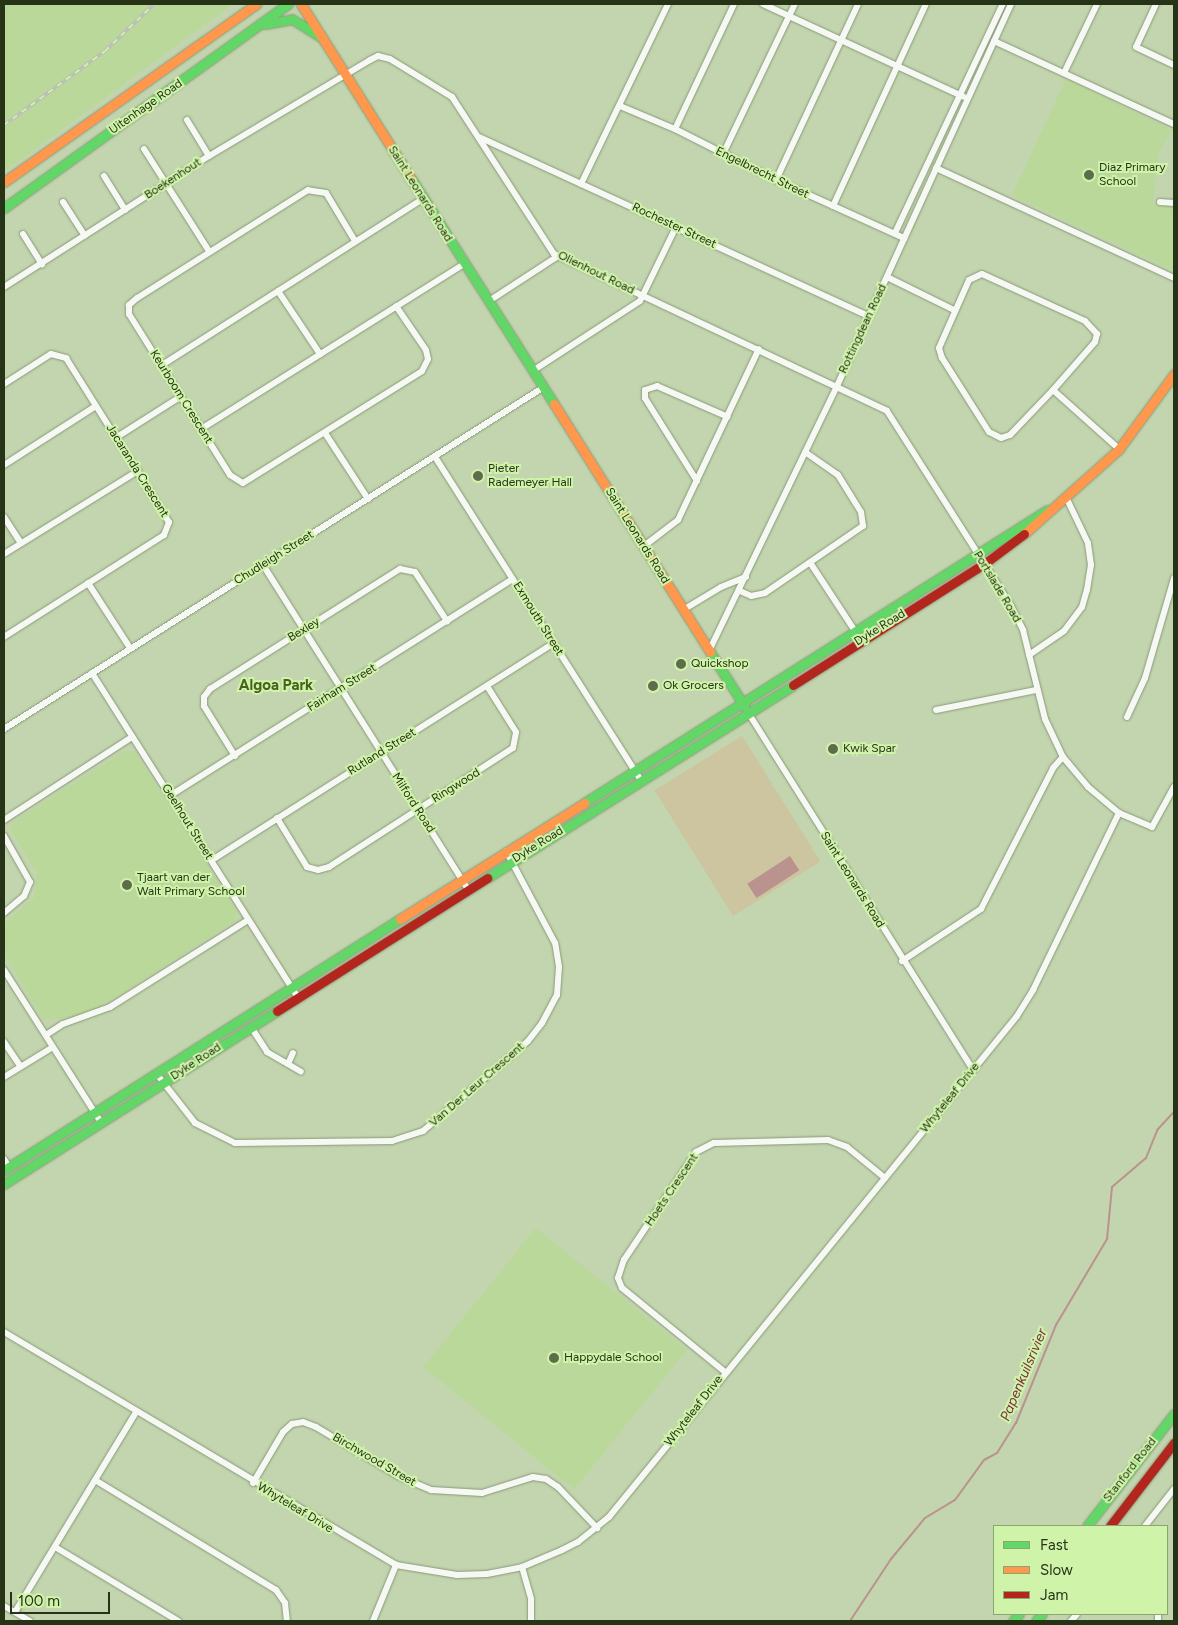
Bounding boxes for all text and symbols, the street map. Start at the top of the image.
street label: Uitenhage Road [107,76,185,138]
street label: Saint Leonards Road [385,143,455,245]
street label: Engelbrecht Street [713,144,811,202]
street label: Boekenhout [142,155,204,203]
place label: Diaz Primary School [1099,161,1165,189]
marker: Diaz Primary School [1083,169,1095,181]
street label: Rochester Street [630,200,718,252]
street label: Olienhout Road [555,248,637,298]
street label: Rottingdean Road [836,282,890,376]
street label: Keurboom Crescent [146,347,216,447]
street label: Jacaranda Crescent [103,422,171,520]
place label: Pieter Rademeyer Hall [488,462,572,490]
marker: Pieter Rademeyer Hall [472,470,484,482]
street label: Saint Leonards Road [602,485,672,587]
street label: Chudleigh Street [231,528,317,588]
street label: Portslade Road [970,549,1024,625]
street label: Exmouth Street [510,579,566,659]
street label: Dyke Road [852,607,908,649]
street label: Bexley [285,615,323,645]
place label: Quickshop [691,657,748,671]
marker: Quickshop [675,658,687,670]
street label: Fairham Street [305,661,379,715]
district label: Algoa Park [239,677,313,695]
place label: Ok Grocers [663,679,724,693]
marker: Ok Grocers [647,680,659,692]
street label: Rutland Street [345,725,419,779]
place label: Kwik Spar [843,742,896,756]
marker: Kwik Spar [827,743,839,755]
street label: Ringwood [429,766,483,806]
street label: Milford Road [388,770,438,836]
street label: Geelhout Street [158,782,216,862]
street label: Dyke Road [510,824,566,866]
street label: Saint Leonards Road [817,829,887,931]
place label: Tjaart van der Walt Primary School [137,871,245,899]
marker: Tjaart van der Walt Primary School [121,879,133,891]
street label: Dyke Road [168,1040,224,1084]
street label: Van Der Leur Crescent [427,1040,527,1130]
street label: Whyteleaf Drive [917,1060,983,1136]
street label: Hoets Crescent [642,1151,702,1229]
water label: Papenkuilsrivier [997,1326,1051,1424]
place label: Happydale School [564,1351,662,1365]
marker: Happydale School [548,1352,560,1364]
street label: Whyteleaf Drive [662,1373,726,1449]
street label: Birchwood Street [330,1430,418,1490]
street label: Stanford Road [1100,1435,1160,1505]
street label: Whyteleaf Drive [254,1480,336,1536]
legend [993,1525,1168,1615]
text: Fast [1040,1536,1068,1554]
text: Slow [1040,1561,1073,1579]
scale bar [12,1582,112,1614]
text: Jam [1040,1586,1068,1604]
text: 100 m [18,1592,60,1610]

